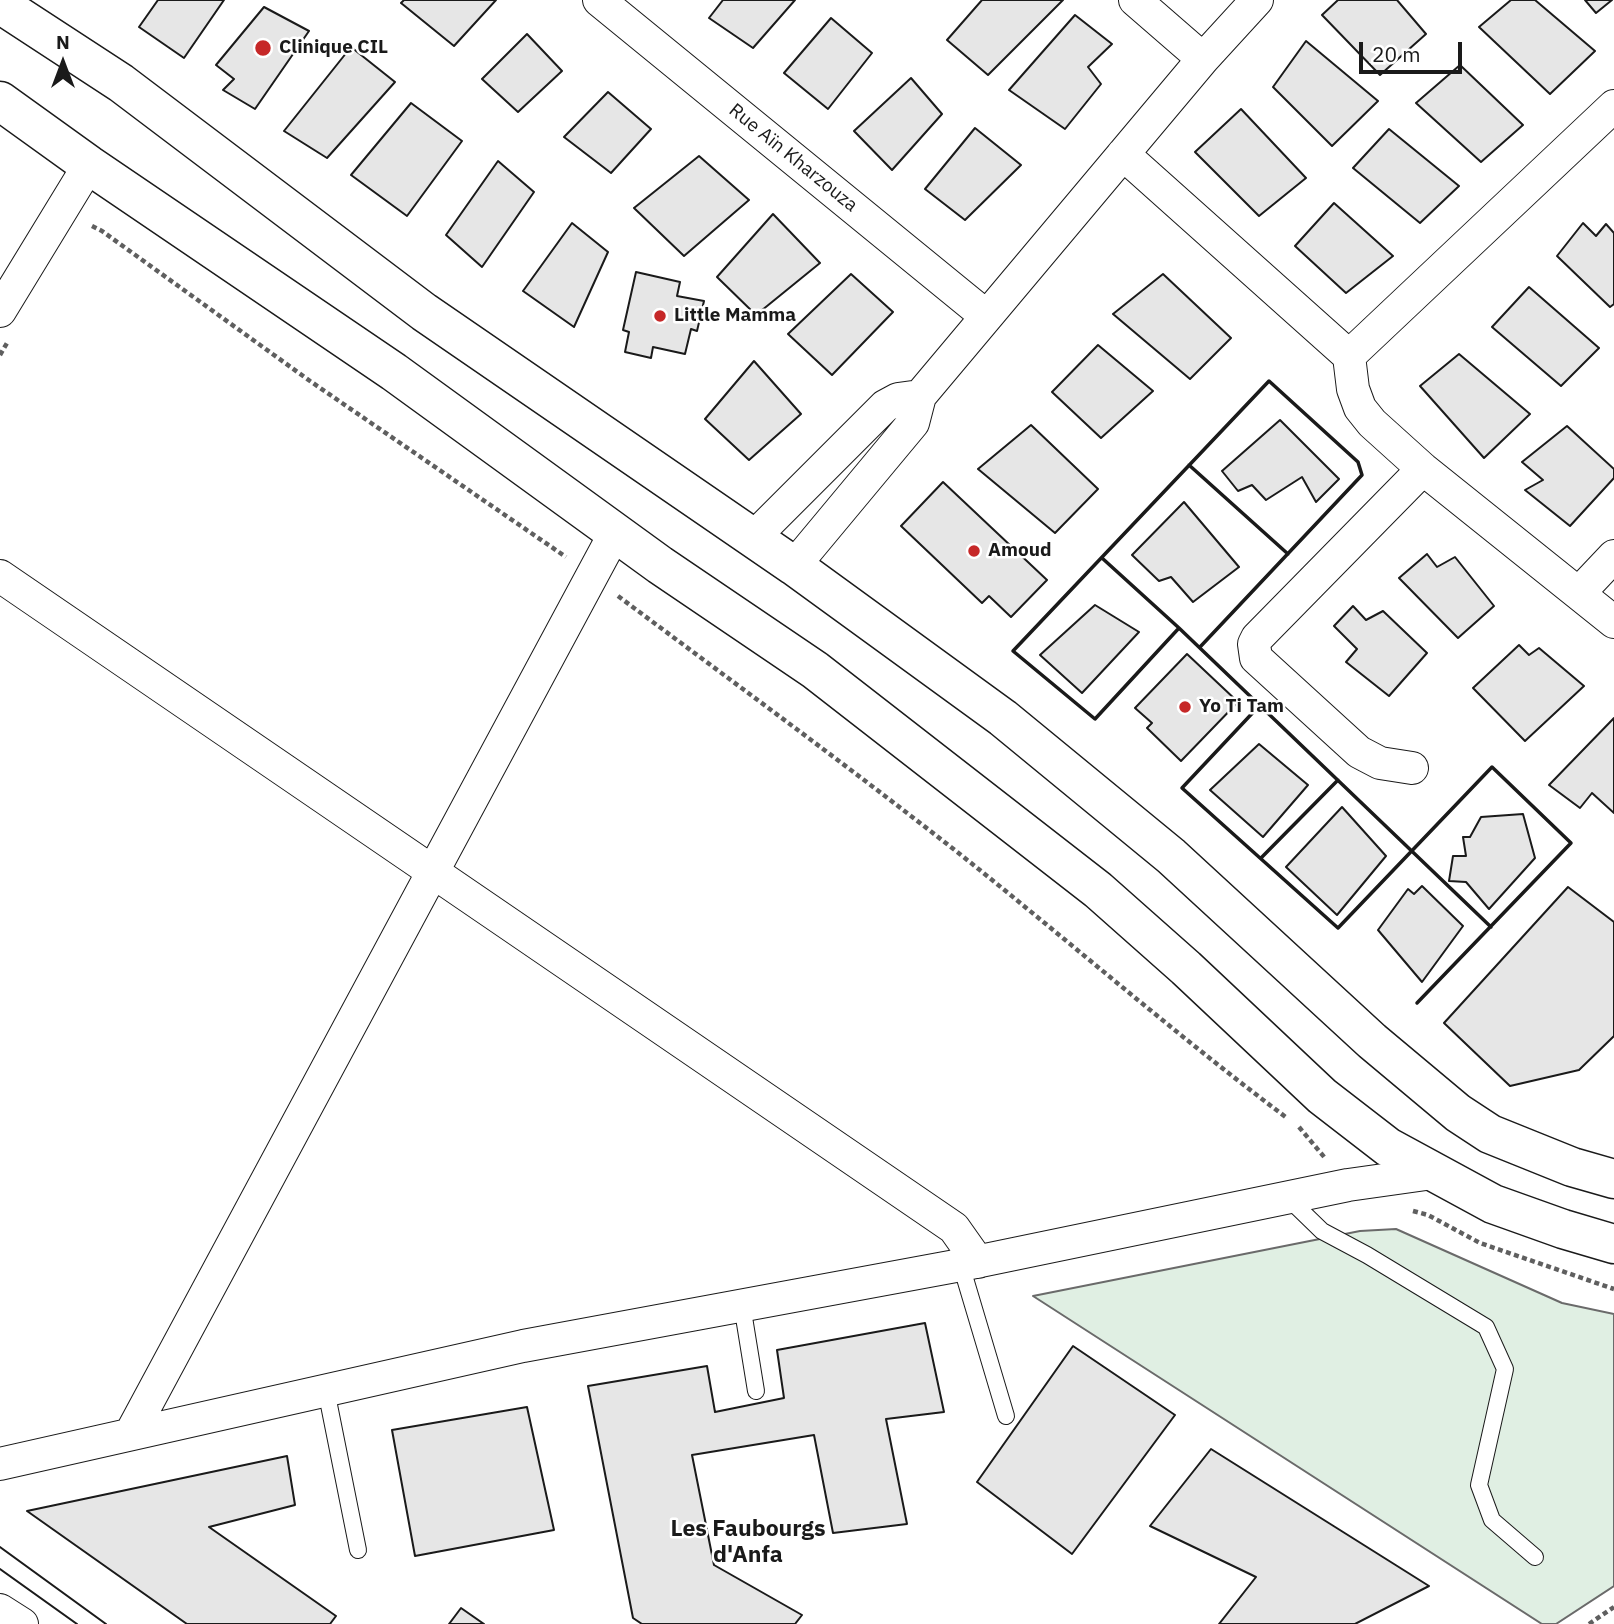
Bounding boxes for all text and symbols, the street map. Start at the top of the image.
north arrow [28,28,98,98]
scale bar [1362,28,1465,72]
text: N [56,30,70,54]
place label: Clinique CIL [279,37,388,59]
marker: Clinique CIL [253,38,273,58]
text: 20 m [1372,40,1421,68]
street label: Rue Aïn Kharzouza [724,99,862,217]
place label: Little Mamma [674,305,796,327]
marker: Little Mamma [652,308,668,324]
place label: Amoud [988,540,1052,562]
marker: Amoud [966,543,982,559]
place label: Yo Ti Tam [1199,696,1284,718]
marker: Yo Ti Tam [1177,699,1193,715]
district label: Les Faubourgs d'Anfa [670,1515,826,1569]

